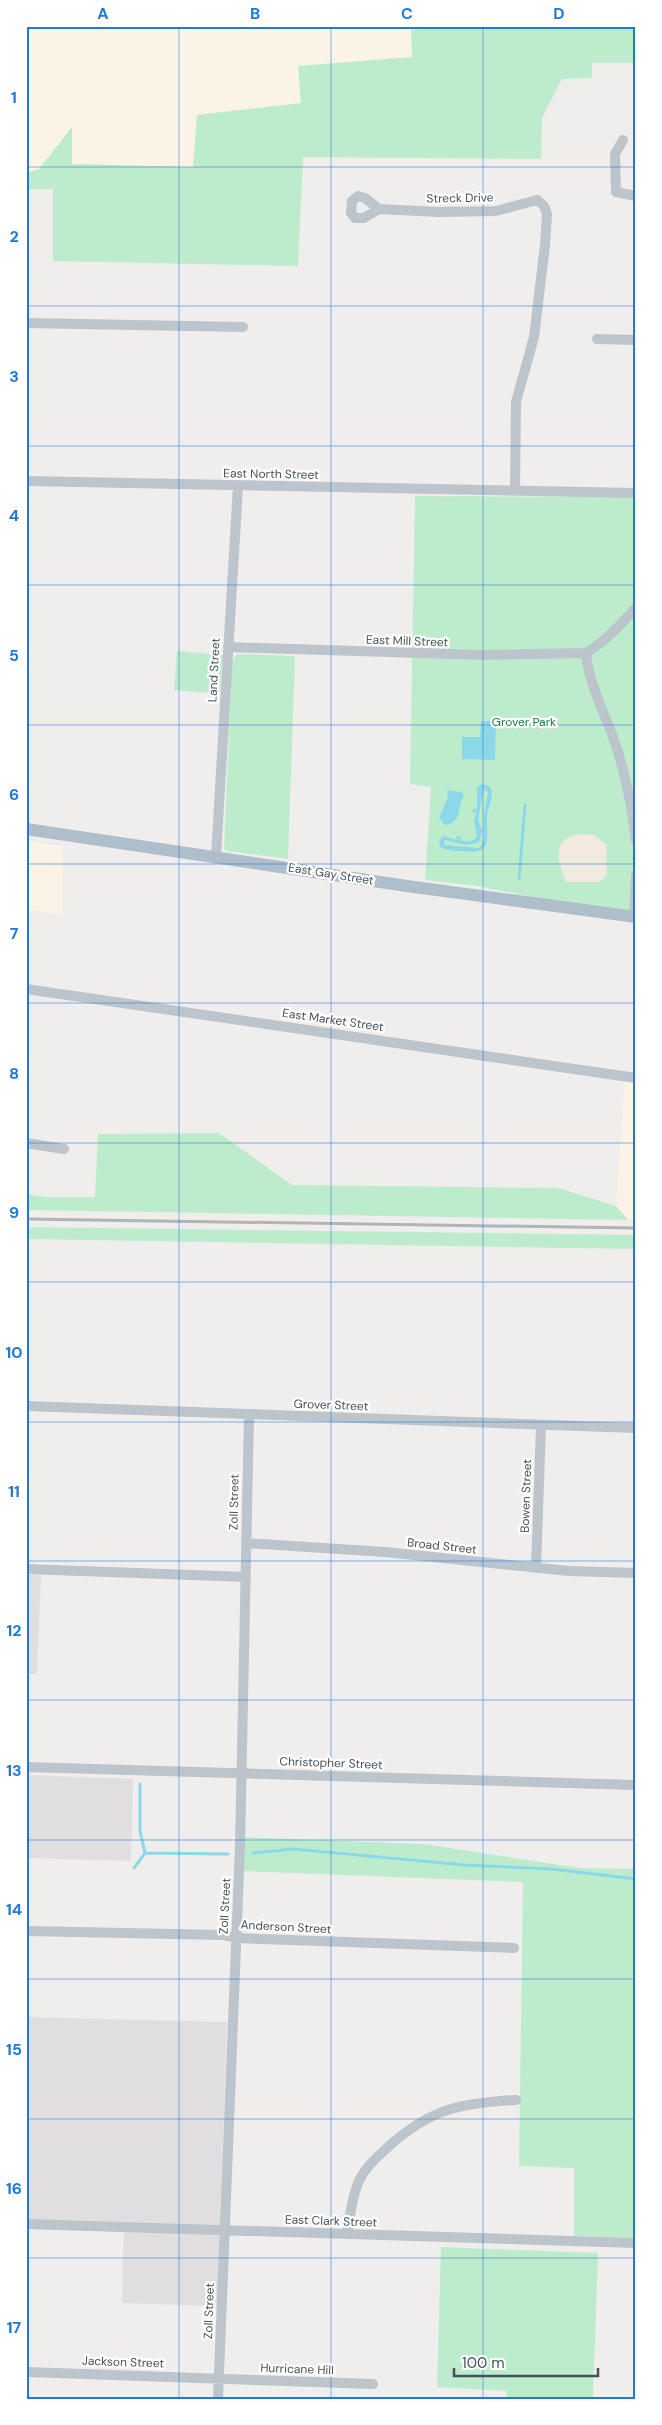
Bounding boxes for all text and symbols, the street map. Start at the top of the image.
text: A [97,3,109,24]
text: B [250,3,260,24]
text: C [401,3,413,24]
text: D [553,3,565,24]
text: 1 [11,87,17,108]
street label: Streck Drive [426,189,494,207]
text: 2 [9,226,19,247]
text: 3 [9,366,19,387]
street label: East North Street [223,465,319,483]
text: 4 [9,505,19,526]
street label: East Mill Street [365,632,449,650]
street label: Land Street [204,637,224,703]
text: 5 [9,645,19,666]
park label: Grover Park [492,714,556,730]
text: 6 [9,784,19,805]
street label: East Gay Street [287,859,375,889]
text: 7 [10,923,19,944]
street label: East Market Street [281,1005,385,1035]
text: 8 [9,1063,19,1084]
text: 9 [9,1202,19,1223]
text: 10 [5,1342,23,1363]
street label: Grover Street [293,1396,369,1414]
street label: Bowen Street [517,1458,535,1533]
street label: Zoll Street [226,1473,242,1530]
text: 11 [8,1481,20,1502]
street label: Broad Street [406,1534,478,1558]
text: 12 [6,1620,22,1641]
street label: Christopher Street [279,1753,383,1773]
text: 13 [6,1760,22,1781]
street label: Zoll Street [216,1877,234,1934]
text: 14 [6,1899,22,1920]
street label: Anderson Street [240,1917,332,1937]
text: 15 [6,2039,22,2060]
text: 16 [6,2178,22,2199]
street label: East Clark Street [285,2211,378,2231]
street label: Zoll Street [200,2282,218,2339]
text: 17 [7,2317,22,2338]
scale bar [454,2345,598,2377]
street label: Jackson Street [82,2353,165,2371]
text: 100 m [462,2353,505,2373]
street label: Hurricane Hill [260,2360,334,2378]

